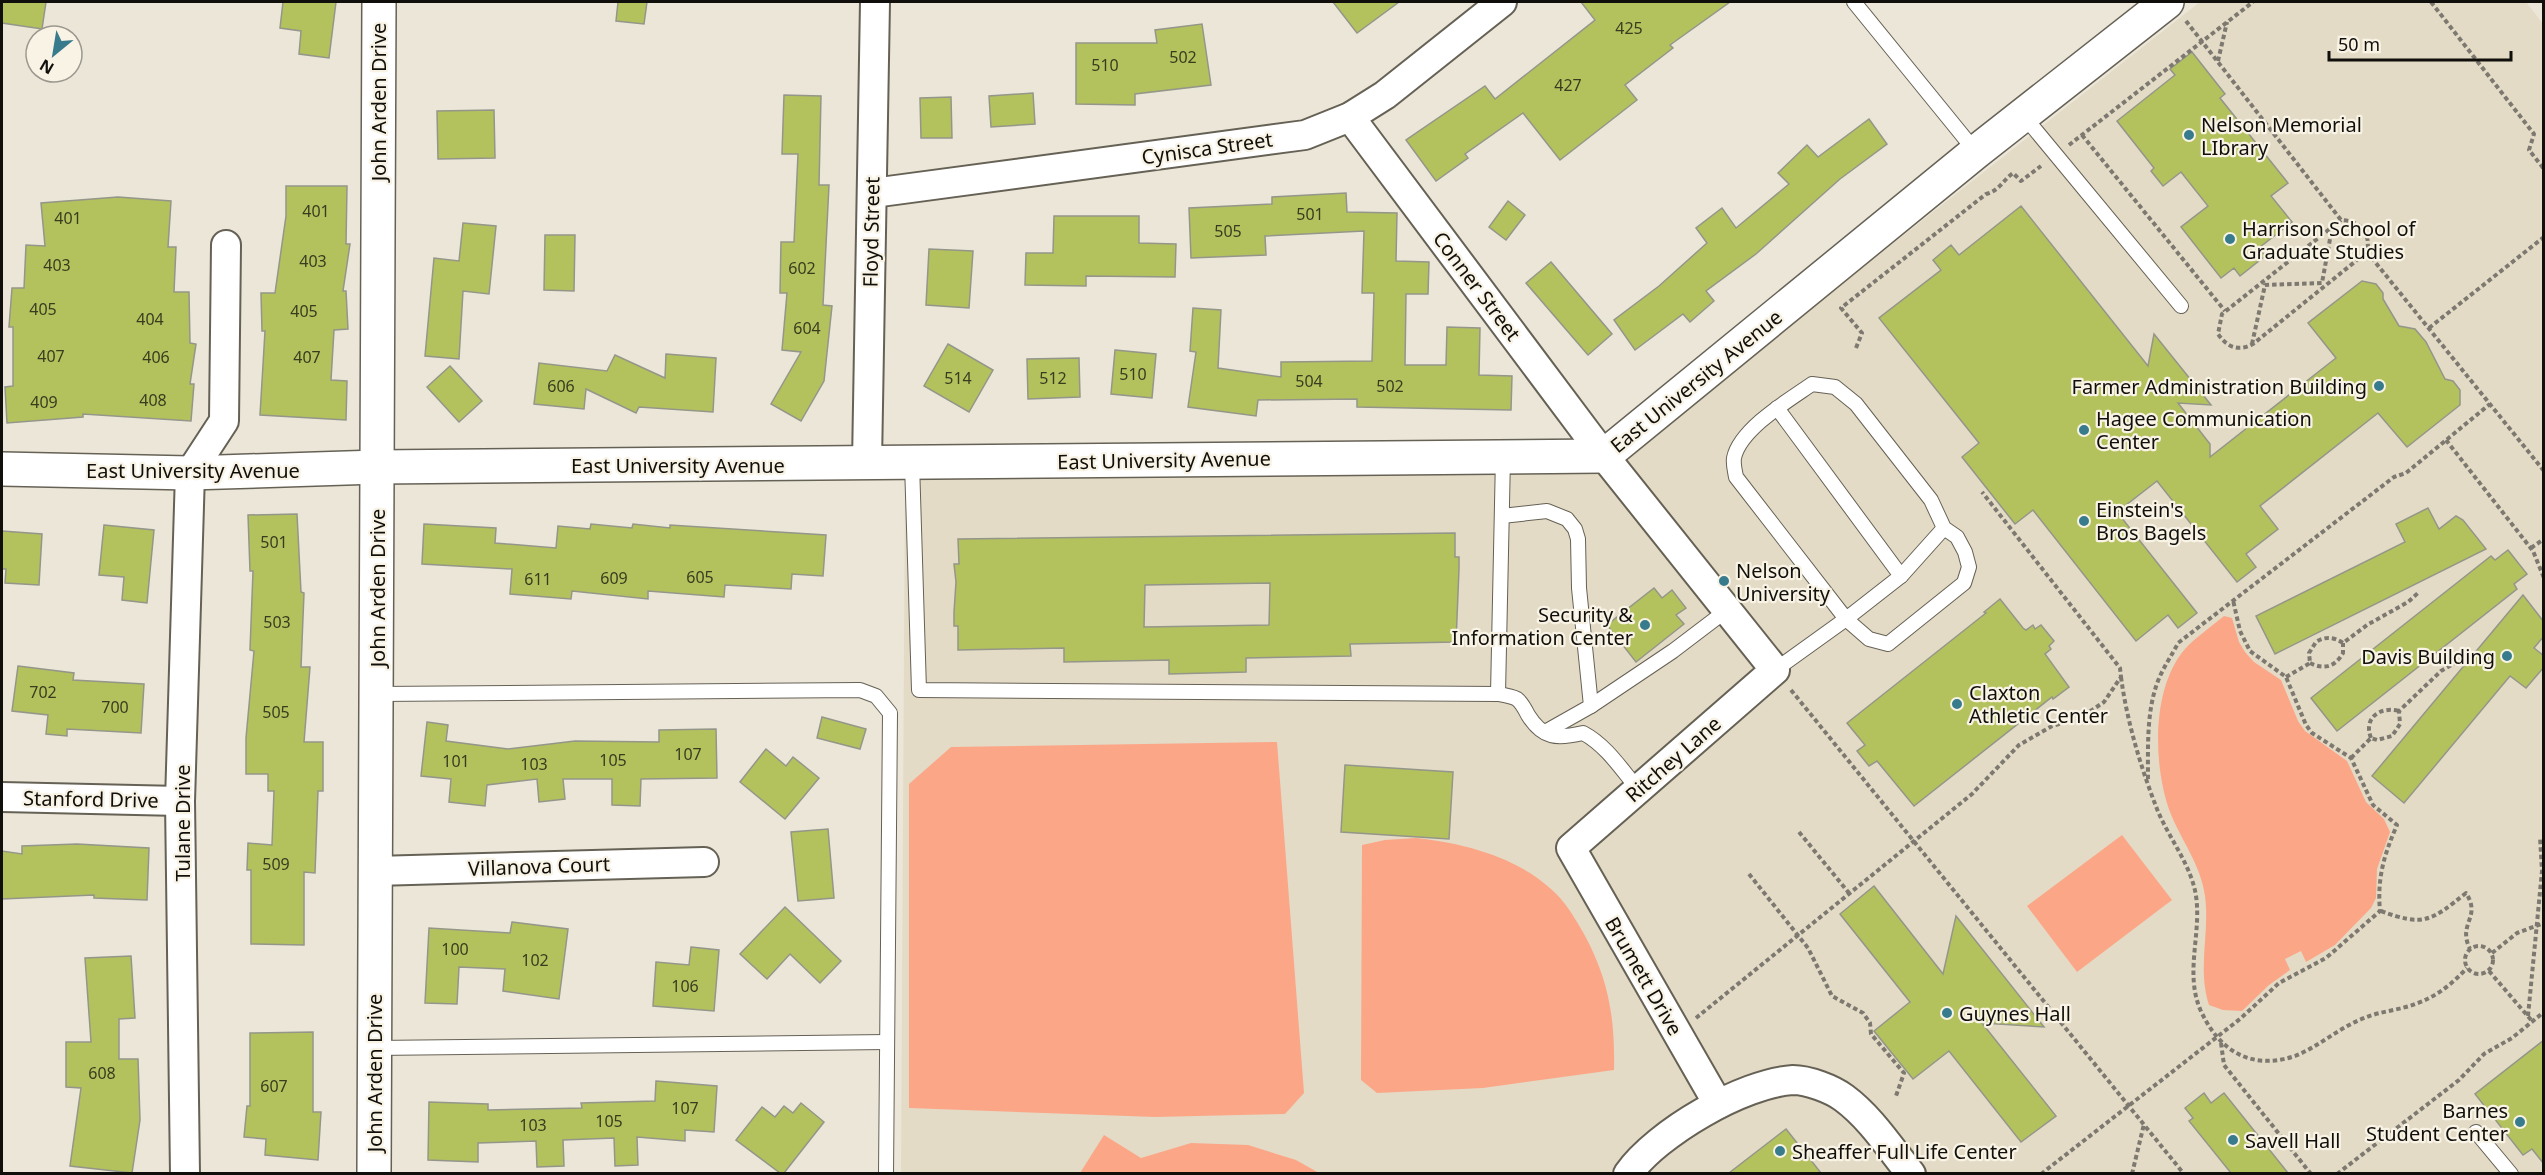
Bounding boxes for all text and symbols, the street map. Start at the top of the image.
house number: 425 [1615,17,1643,39]
street label: John Arden Drive [365,23,392,183]
north arrow [24,24,84,84]
scale bar [2329,24,2510,62]
text: 50 m [2338,32,2380,56]
house number: 502 [1169,46,1197,68]
text: N [35,54,58,80]
house number: 510 [1091,54,1119,76]
house number: 427 [1554,74,1582,96]
place label: Nelson Memorial LIbrary [2201,111,2362,161]
street label: Cynisca Street [1140,125,1274,171]
marker: Nelson Memorial LIbrary [2182,128,2196,142]
street label: Floyd Street [857,176,885,288]
house number: 401 [302,200,330,222]
house number: 501 [1296,203,1324,225]
house number: 401 [54,207,82,229]
place label: Harrison School of Graduate Studies [2242,215,2417,265]
house number: 505 [1214,220,1242,242]
street label: Conner Street [1427,226,1527,346]
marker: Harrison School of Graduate Studies [2223,232,2237,246]
house number: 403 [299,250,327,272]
house number: 403 [43,254,71,276]
house number: 602 [788,257,816,279]
house number: 405 [29,298,57,320]
house number: 405 [290,300,318,322]
street label: East University Avenue [1604,303,1788,459]
house number: 404 [136,308,164,330]
house number: 604 [793,317,821,339]
house number: 407 [37,345,65,367]
house number: 406 [142,346,170,368]
house number: 407 [293,346,321,368]
house number: 510 [1119,363,1147,385]
house number: 514 [944,367,972,389]
house number: 512 [1039,367,1067,389]
house number: 504 [1295,370,1323,392]
place label: Farmer Administration Building [2072,373,2367,400]
house number: 606 [547,375,575,397]
house number: 502 [1376,375,1404,397]
marker: Farmer Administration Building [2372,379,2386,393]
house number: 408 [139,389,167,411]
house number: 409 [30,391,58,413]
place label: Hagee Communication Center [2096,405,2312,455]
marker: Hagee Communication Center [2077,423,2091,437]
street label: East University Avenue [1057,445,1271,475]
street label: East University Avenue [571,452,785,479]
street label: East University Avenue [86,457,300,484]
place label: Einstein's Bros Bagels [2096,496,2206,546]
street label: John Arden Drive [364,509,391,669]
marker: Einstein's Bros Bagels [2077,514,2091,528]
house number: 501 [260,531,288,553]
place label: Nelson University [1736,557,1831,607]
house number: 605 [686,566,714,588]
house number: 609 [600,567,628,589]
house number: 611 [524,568,552,590]
marker: Nelson University [1717,574,1731,588]
place label: Security & Information Center [1452,601,1633,651]
house number: 503 [263,611,291,633]
marker: Security & Information Center [1638,618,1652,632]
place label: Davis Building [2361,643,2495,670]
marker: Davis Building [2500,649,2514,663]
place label: Claxton Athletic Center [1969,679,2108,729]
house number: 702 [29,681,57,703]
house number: 700 [101,696,129,718]
marker: Claxton Athletic Center [1950,697,1964,711]
house number: 505 [262,701,290,723]
street label: Ritchey Lane [1619,710,1727,808]
house number: 107 [674,743,702,765]
house number: 105 [599,749,627,771]
house number: 101 [442,750,470,772]
house number: 103 [520,753,548,775]
street label: Tulane Drive [169,764,196,882]
street label: Stanford Drive [23,784,159,814]
street label: Villanova Court [468,850,610,882]
house number: 509 [262,853,290,875]
street label: Brumett Drive [1599,912,1689,1040]
house number: 100 [441,938,469,960]
house number: 102 [521,949,549,971]
house number: 106 [671,975,699,997]
street label: John Arden Drive [361,994,388,1154]
place label: Guynes Hall [1959,1000,2071,1027]
marker: Guynes Hall [1940,1006,1954,1020]
house number: 608 [88,1062,116,1084]
house number: 607 [260,1075,288,1097]
house number: 107 [671,1097,699,1119]
place label: Barnes Student Center [2366,1097,2508,1147]
house number: 105 [595,1110,623,1132]
house number: 103 [519,1114,547,1136]
marker: Barnes Student Center [2513,1115,2527,1129]
place label: Savell Hall [2245,1127,2341,1154]
marker: Savell Hall [2226,1133,2240,1147]
place label: Sheaffer Full Life Center [1792,1138,2017,1165]
marker: Sheaffer Full Life Center [1773,1144,1787,1158]

